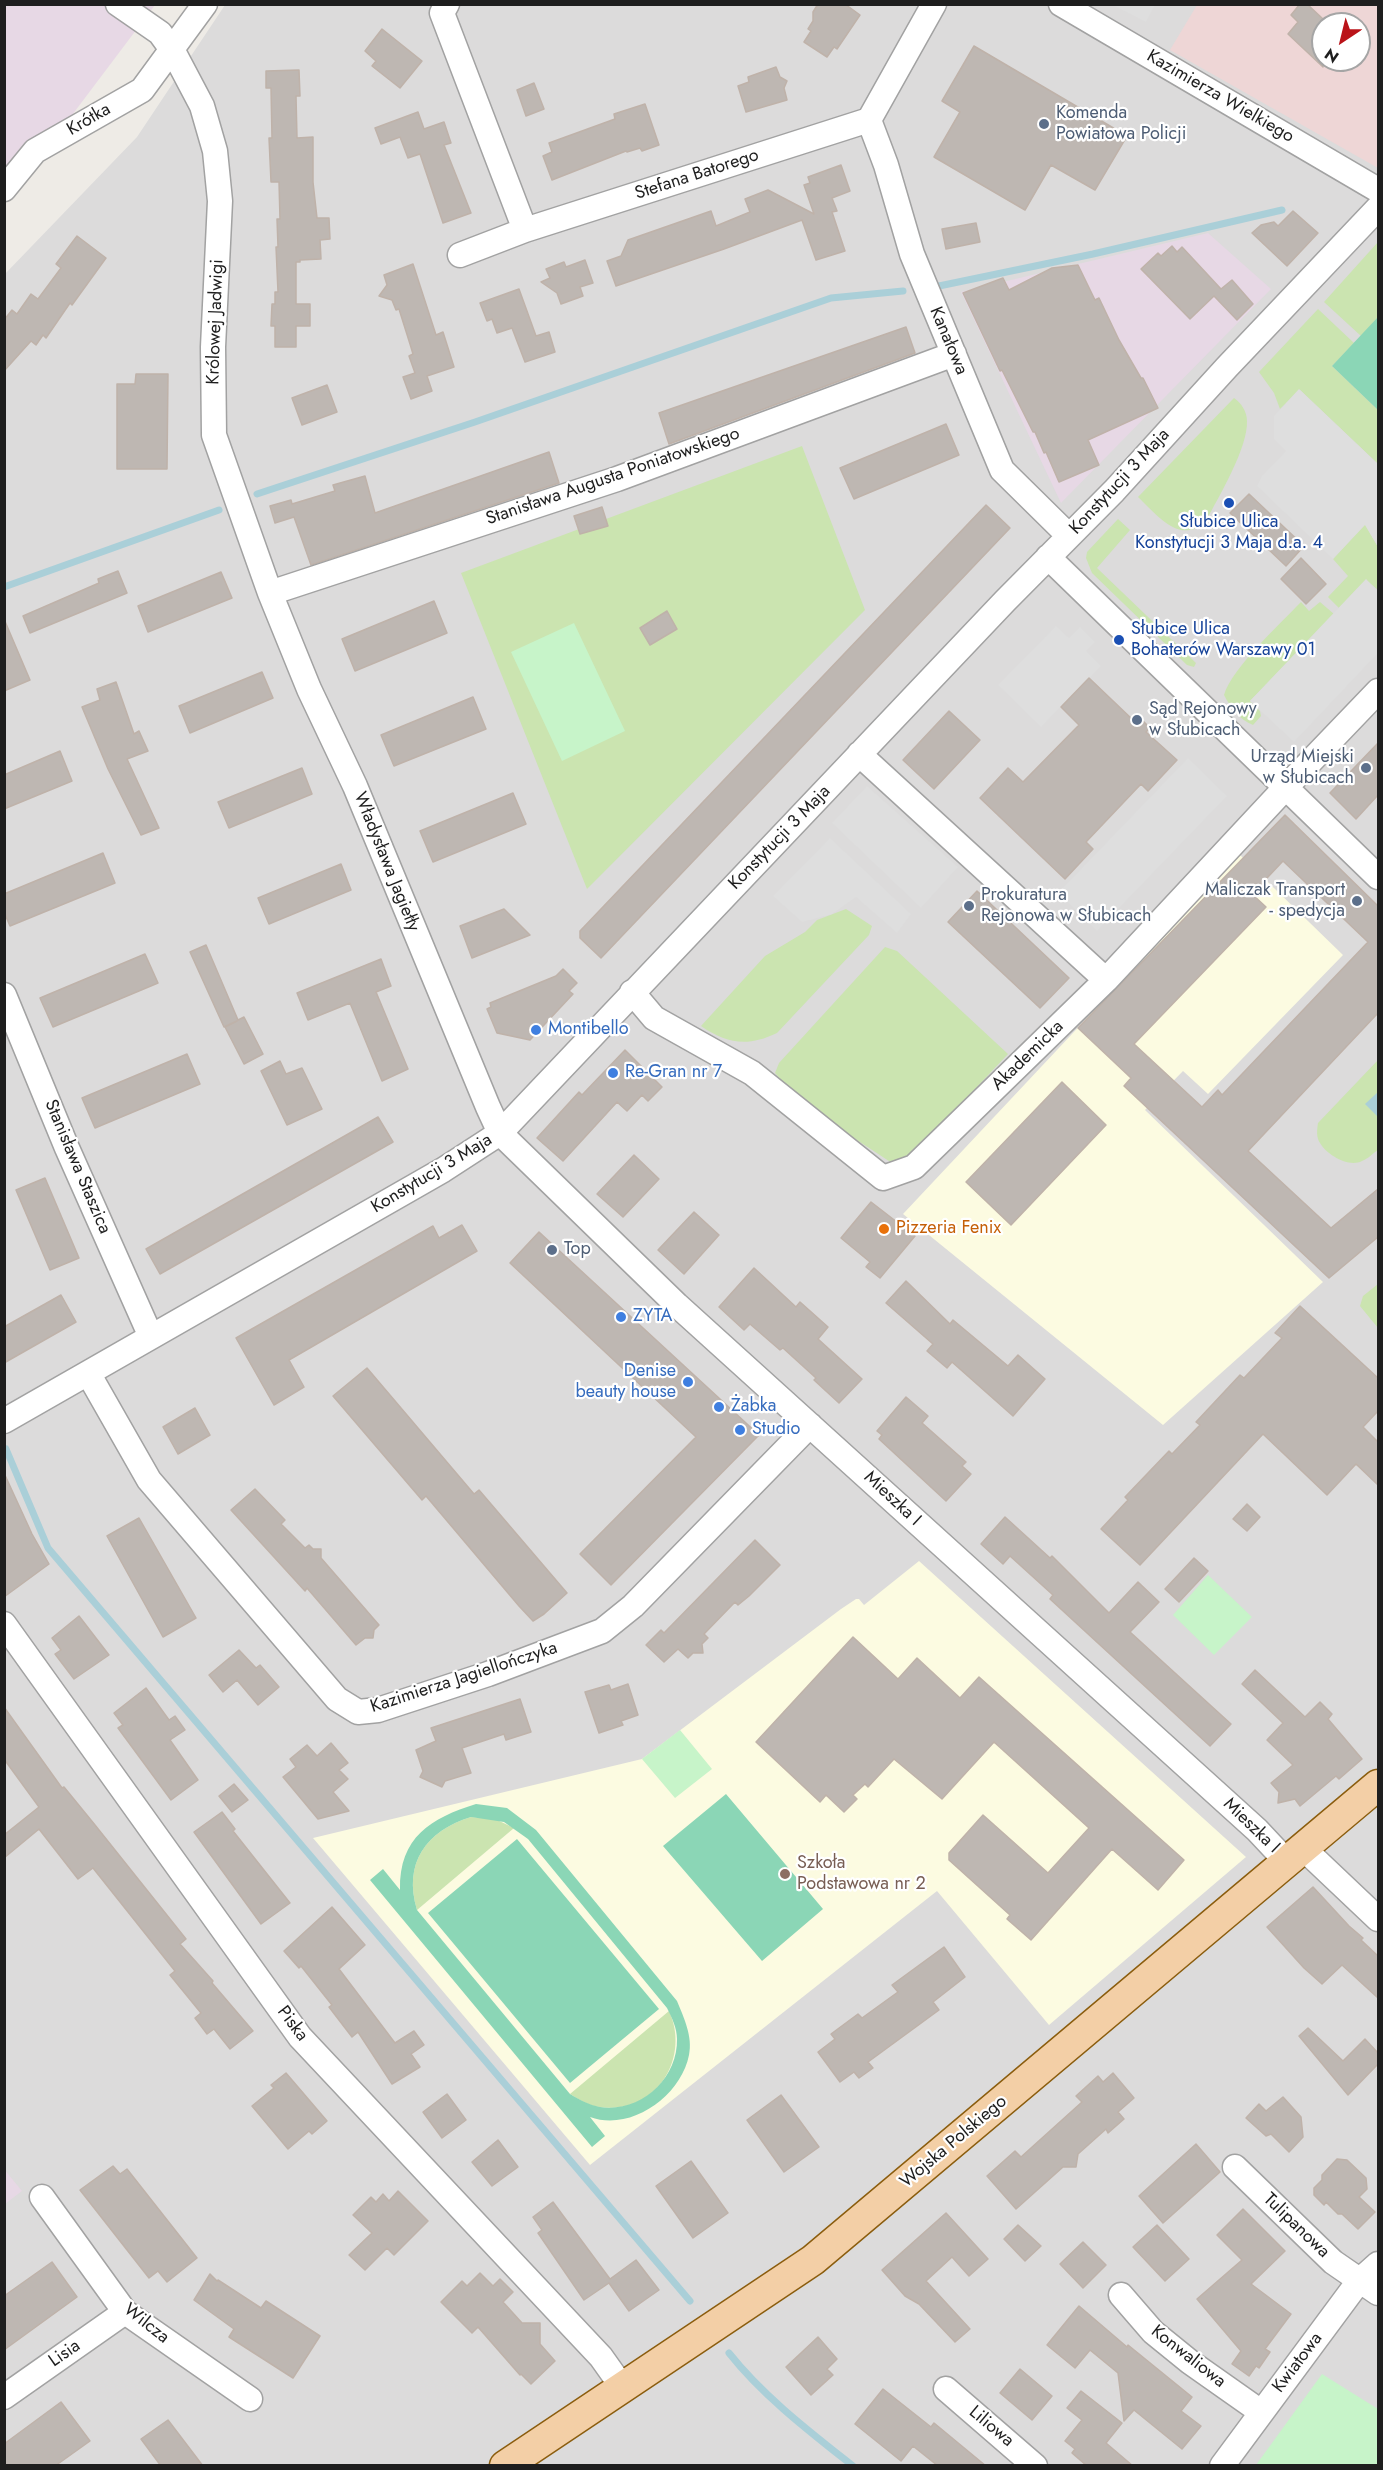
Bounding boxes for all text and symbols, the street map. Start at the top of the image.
north arrow [1311,12,1371,72]
text: N [1320,42,1343,69]
street label: Kazimierza Wielkiego [1142,46,1298,148]
street label: Krótka [63,99,115,141]
place label: Komenda Powiatowa Policji [1056,103,1186,146]
marker: Komenda Powiatowa Policji [1037,117,1051,131]
street label: Stefana Batorego [632,145,762,205]
street label: Królowej Jadwigi [203,259,229,385]
street label: Kanałowa [924,304,972,378]
street label: Stanisława Augusta Poniatowskiego [483,423,743,531]
street label: Konstytucji 3 Maja [1065,425,1175,539]
marker: Słubice Ulica Konstytucji 3 Maja d.a. 4 [1222,496,1236,510]
place label: Słubice Ulica Konstytucji 3 Maja d.a. 4 [1135,512,1323,554]
place label: Słubice Ulica Bohaterów Warszawy 01 [1131,619,1316,662]
marker: Słubice Ulica Bohaterów Warszawy 01 [1112,633,1126,647]
place label: Sąd Rejonowy w Słubicach [1149,699,1257,742]
marker: Sąd Rejonowy w Słubicach [1130,713,1144,727]
place label: Urząd Miejski w Słubicach [1250,747,1354,789]
marker: Urząd Miejski w Słubicach [1359,761,1373,775]
street label: Konstytucji 3 Maja [725,781,835,895]
street label: Władysława Jagiełły [348,789,424,935]
place label: Maliczak Transport - spedycja [1205,880,1345,922]
place label: Prokuratura Rejonowa w Słubicach [981,885,1151,928]
marker: Maliczak Transport - spedycja [1350,894,1364,908]
marker: Prokuratura Rejonowa w Słubicach [962,899,976,913]
street label: Akademicka [987,1016,1069,1096]
place label: Montibello [548,1019,628,1041]
marker: Montibello [529,1023,543,1037]
place label: Re-Gran nr 7 [625,1062,722,1084]
marker: Re-Gran nr 7 [606,1066,620,1080]
street label: Stanisława Staszica [39,1097,115,1237]
street label: Konstytucji 3 Maja [368,1129,496,1219]
place label: Pizzeria Fenix [896,1218,1001,1240]
marker: Pizzeria Fenix [877,1222,891,1236]
place label: Top [564,1239,591,1261]
marker: Top [545,1243,559,1257]
place label: ZYTA [633,1306,672,1328]
marker: ZYTA [614,1310,628,1324]
place label: Denise beauty house [575,1361,676,1404]
marker: Denise beauty house [681,1375,695,1389]
place label: Żabka [731,1396,776,1418]
marker: Żabka [712,1400,726,1414]
place label: Studio [752,1419,800,1441]
marker: Studio [733,1423,747,1437]
street label: Mieszka I [859,1467,925,1531]
street label: Kazimierza Jagiellończyka [368,1638,560,1718]
street label: Mieszka I [1218,1794,1284,1858]
place label: Szkoła Podstawowa nr 2 [797,1853,926,1896]
marker: Szkoła Podstawowa nr 2 [778,1867,792,1881]
street label: Piska [272,2002,312,2046]
street label: Wojska Polskiego [896,2091,1012,2193]
street label: Tulipanowa [1258,2189,1334,2263]
street label: Wilcza [119,2299,173,2349]
street label: Konwaliowa [1146,2321,1230,2393]
street label: Kwiatowa [1268,2329,1328,2397]
street label: Lisia [45,2336,85,2372]
street label: Liliowa [964,2402,1018,2452]

